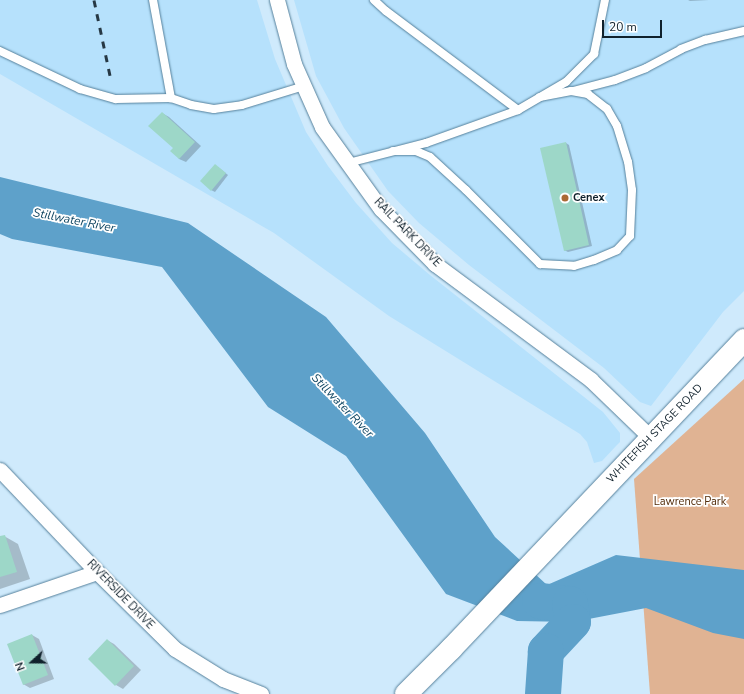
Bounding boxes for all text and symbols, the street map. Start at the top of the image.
scale bar [604,12,664,38]
text: 20 m [609,19,637,35]
place label: Cenex [573,191,604,205]
marker: Cenex [560,193,570,203]
street label: RAIL PARK DRIVE [371,196,443,270]
water label: Stillwater River [32,206,116,236]
water label: Stillwater River [308,371,376,441]
street label: WHITEFISH STAGE ROAD [604,382,706,486]
park label: Lawrence Park [654,495,726,509]
street label: RIVERSIDE DRIVE [84,558,156,632]
north arrow [12,642,52,682]
text: N [12,660,29,673]

